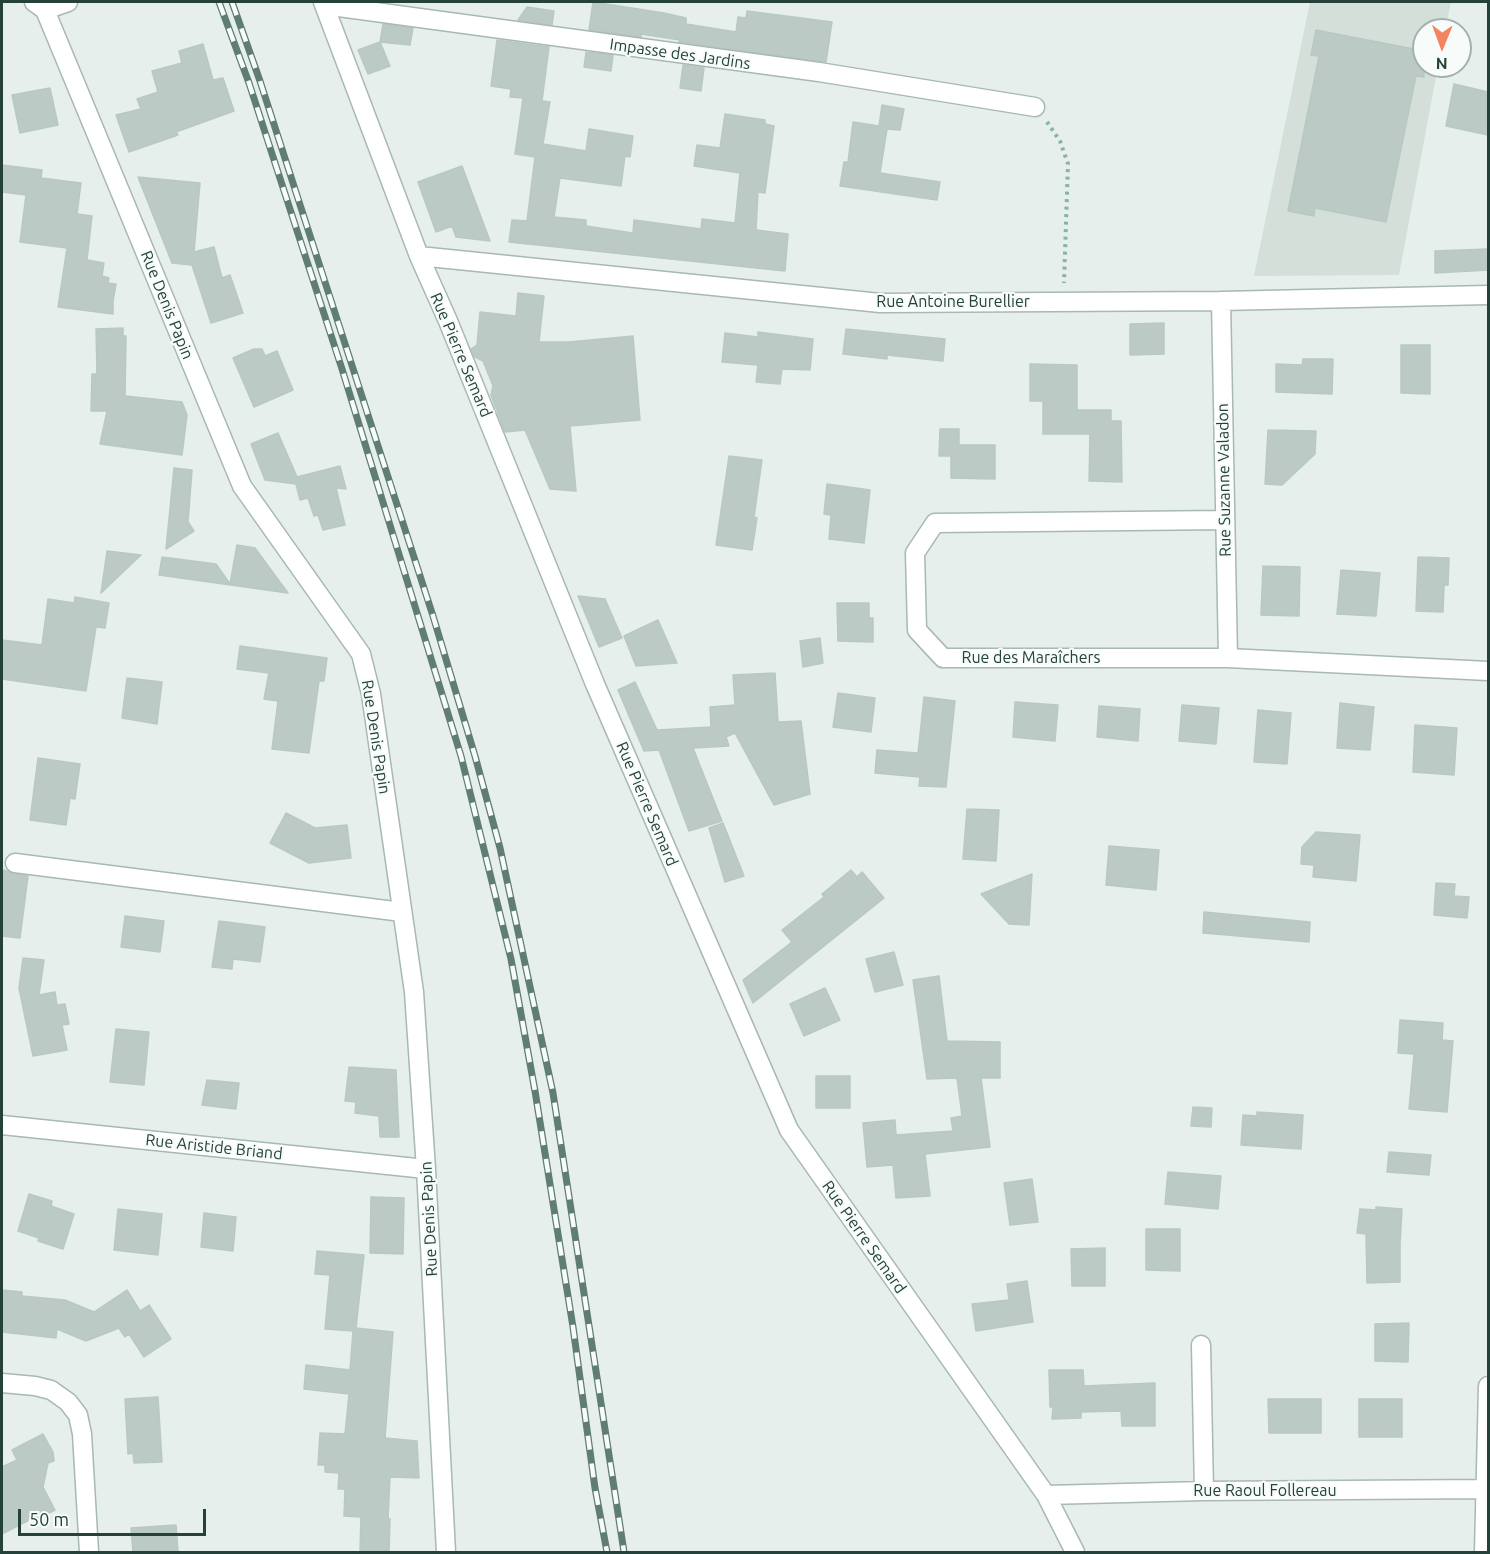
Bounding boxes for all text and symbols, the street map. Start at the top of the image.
north arrow [1412,18,1472,78]
street label: Impasse des Jardins [608,35,752,73]
text: N [1436,55,1448,73]
street label: Rue Denis Papin [136,248,198,362]
street label: Rue Pierre Semard [426,290,496,420]
street label: Rue Antoine Burellier [876,292,1030,312]
street label: Rue Suzanne Valadon [1213,403,1235,557]
street label: Rue des Maraîchers [961,648,1101,668]
street label: Rue Denis Papin [357,679,395,795]
street label: Rue Pierre Semard [612,739,682,869]
street label: Rue Aristide Briand [144,1130,284,1164]
street label: Rue Denis Papin [416,1161,442,1277]
street label: Rue Pierre Semard [818,1177,910,1297]
street label: Rue Raoul Follereau [1193,1481,1337,1501]
scale bar [21,1497,208,1535]
text: 50 m [29,1509,69,1529]

